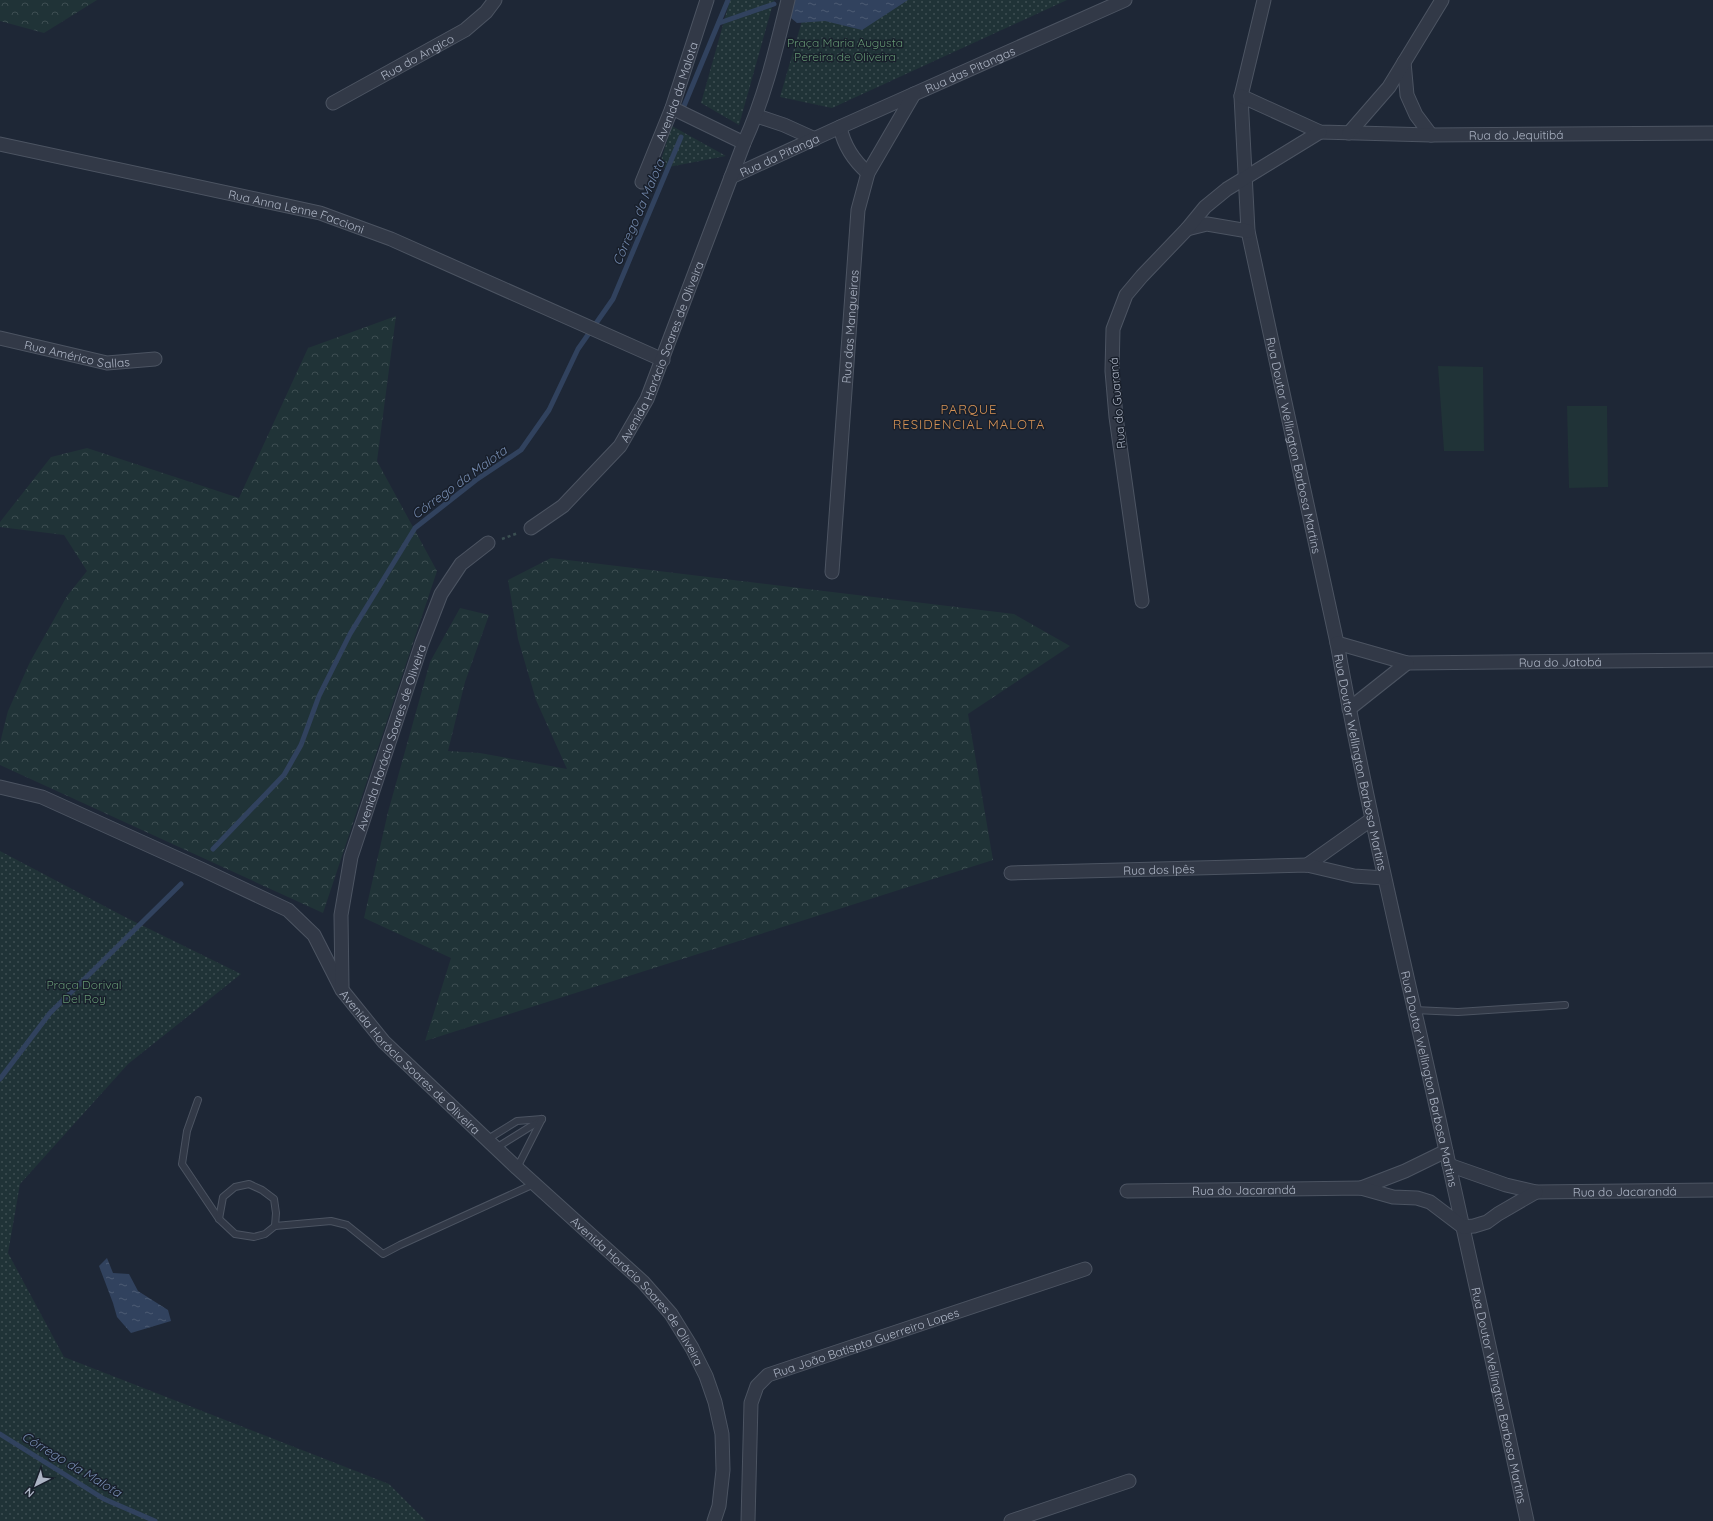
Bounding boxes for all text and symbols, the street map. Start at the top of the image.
street label: Rua do Angico [378,30,456,83]
park label: Praça Maria Augusta Pereira de Oliveira [787,35,903,64]
street label: Avenida da Malota [652,40,700,143]
street label: Rua das Pitangas [922,42,1018,96]
street label: Rua do Jequitibá [1469,127,1564,142]
street label: Rua da Pitanga [737,130,821,180]
water label: Córrego da Malota [608,156,668,267]
street label: Rua Anna Lenne Faccioni [227,186,366,236]
street label: Avenida Horácio Soares de Oliveira [616,259,706,445]
street label: Rua das Mangueiras [838,269,861,384]
street label: Rua Doutor Wellington Barbosa Martins [1264,335,1325,555]
street label: Rua Américo Sallas [23,336,131,371]
street label: Rua do Guaraná [1106,357,1128,449]
district label: PARQUE RESIDENCIAL MALOTA [893,401,1045,432]
water label: Córrego da Malota [408,442,511,522]
street label: Avenida Horácio Soares de Oliveira [353,642,429,832]
street label: Rua Doutor Wellington Barbosa Martins [1332,652,1391,872]
street label: Rua do Jatobá [1519,654,1602,669]
street label: Rua dos Ipês [1123,861,1195,877]
street label: Rua Doutor Wellington Barbosa Martins [1398,969,1461,1189]
park label: Praça Dorival Del Roy [46,977,122,1006]
street label: Avenida Horácio Soares de Oliveira [337,987,484,1137]
street label: Rua do Jacarandá [1192,1181,1296,1198]
street label: Rua do Jacarandá [1573,1183,1677,1199]
street label: Avenida Horácio Soares de Oliveira [568,1213,707,1368]
street label: Rua Doutor Wellington Barbosa Martins [1469,1285,1531,1505]
street label: Rua João Batispta Guerreiro Lopes [771,1304,961,1380]
water label: Córrego da Malota [19,1428,126,1501]
north arrow [16,1465,56,1505]
text: N [22,1485,37,1500]

